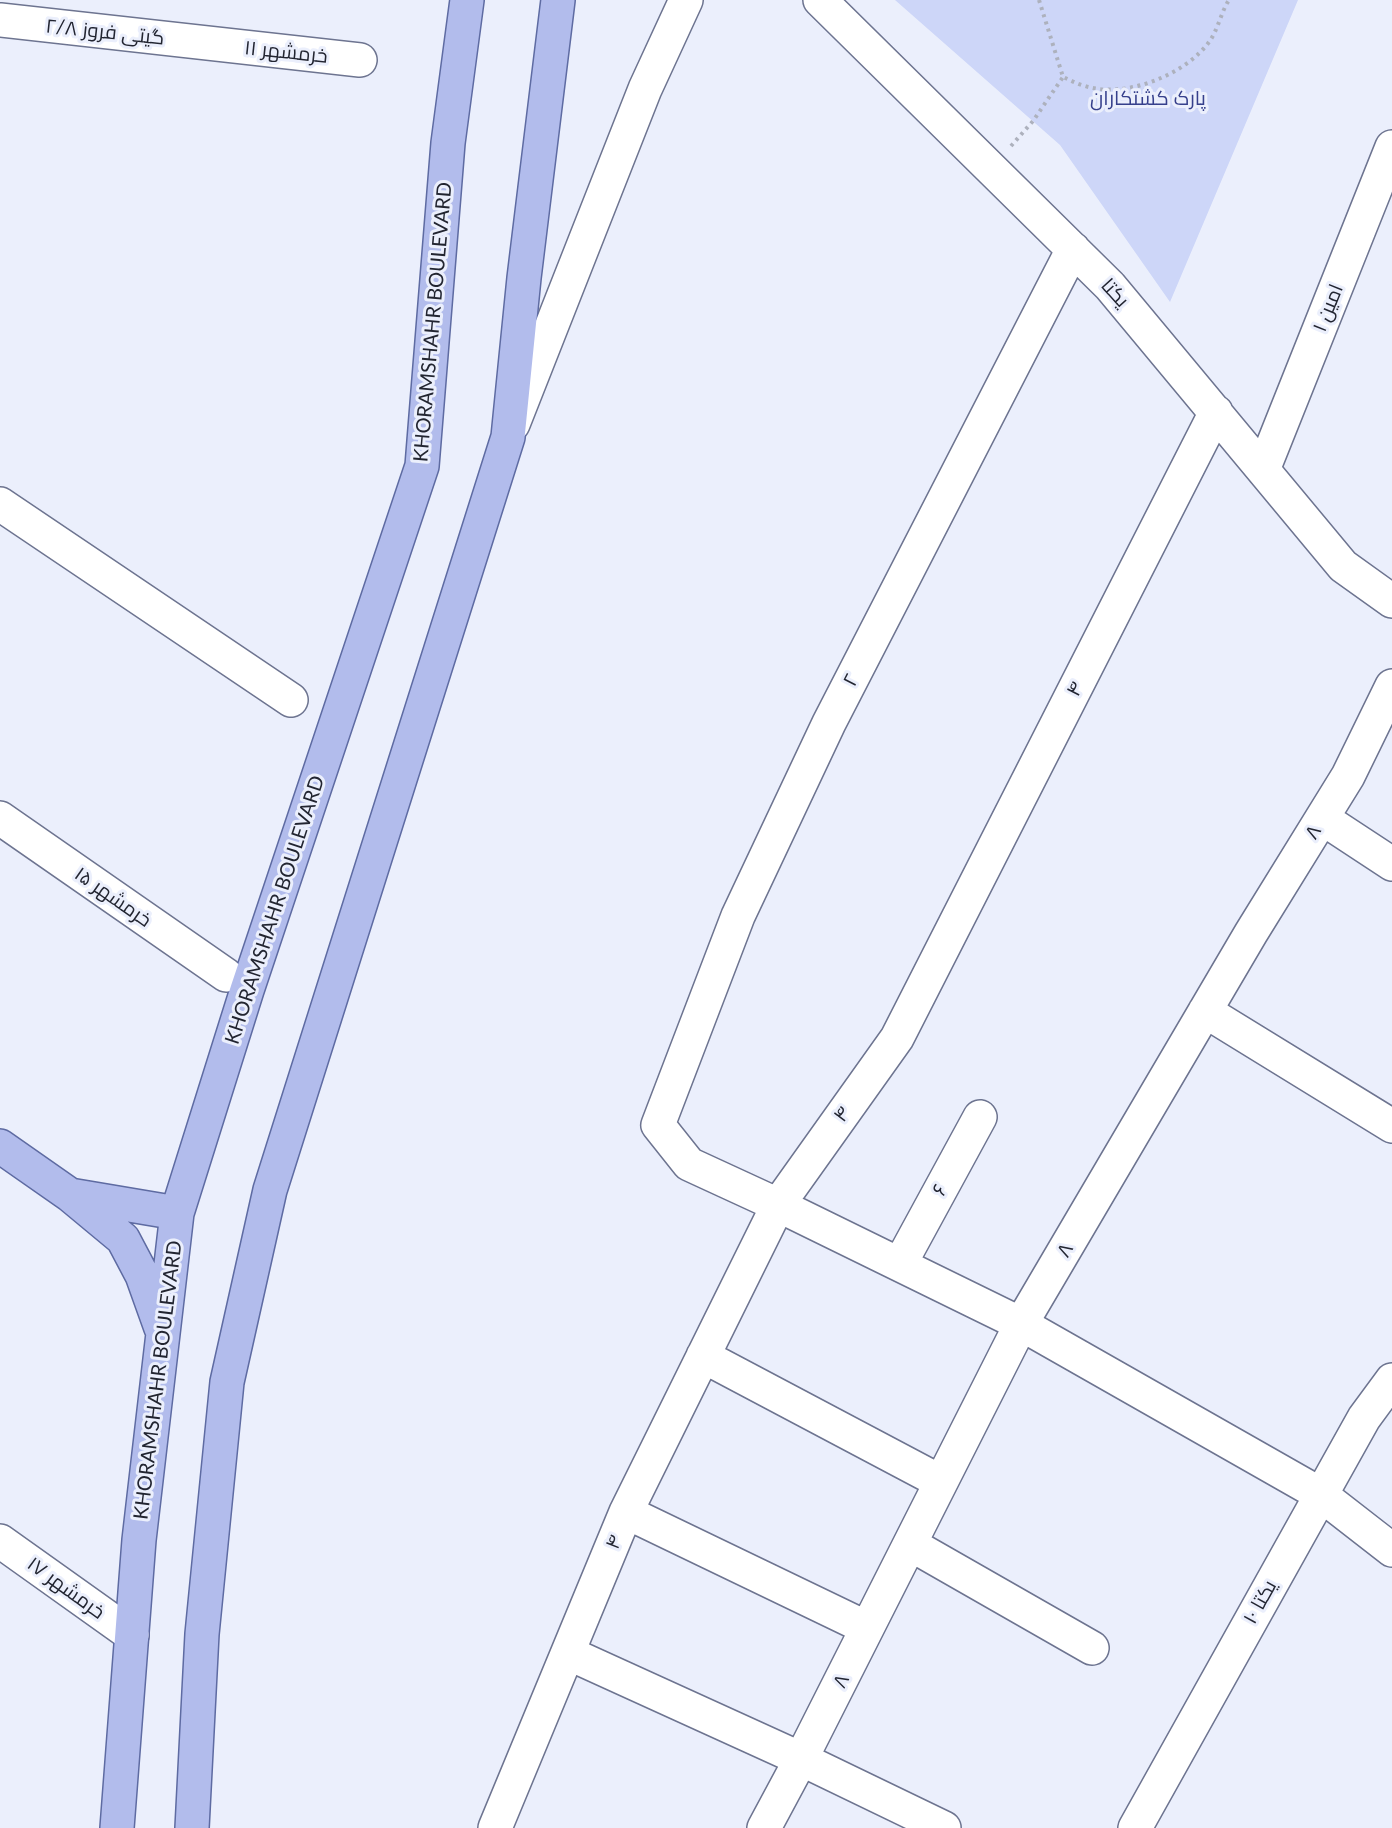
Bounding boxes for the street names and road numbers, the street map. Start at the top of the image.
street label: گیتی فروز ۲/۸ [44,14,166,50]
street label: ۱۱ خرمشهر [243,36,329,68]
street label: KHORAMSHAHR BOULEVARD [409,181,457,463]
street label: یکتا [1096,274,1134,312]
street label: امین ۱ [1308,281,1348,335]
street label: ۲ [838,670,864,690]
street label: ۴ [1061,678,1089,700]
street label: KHORAMSHAHR BOULEVARD [220,773,330,1047]
street label: ۸ [1300,820,1326,844]
street label: ۱۵ خرمشهر [70,862,156,932]
street label: ۴ [828,1102,856,1126]
street label: ۶ [927,1180,953,1200]
street label: KHORAMSHAHR BOULEVARD [129,1239,187,1521]
street label: ۸ [1051,1239,1079,1261]
street label: ۴ [600,1531,628,1553]
street label: ۱۷ خرمشهر [22,1552,110,1624]
street label: ۱۰ یکتا [1238,1576,1282,1628]
street label: ۸ [827,1670,855,1692]

